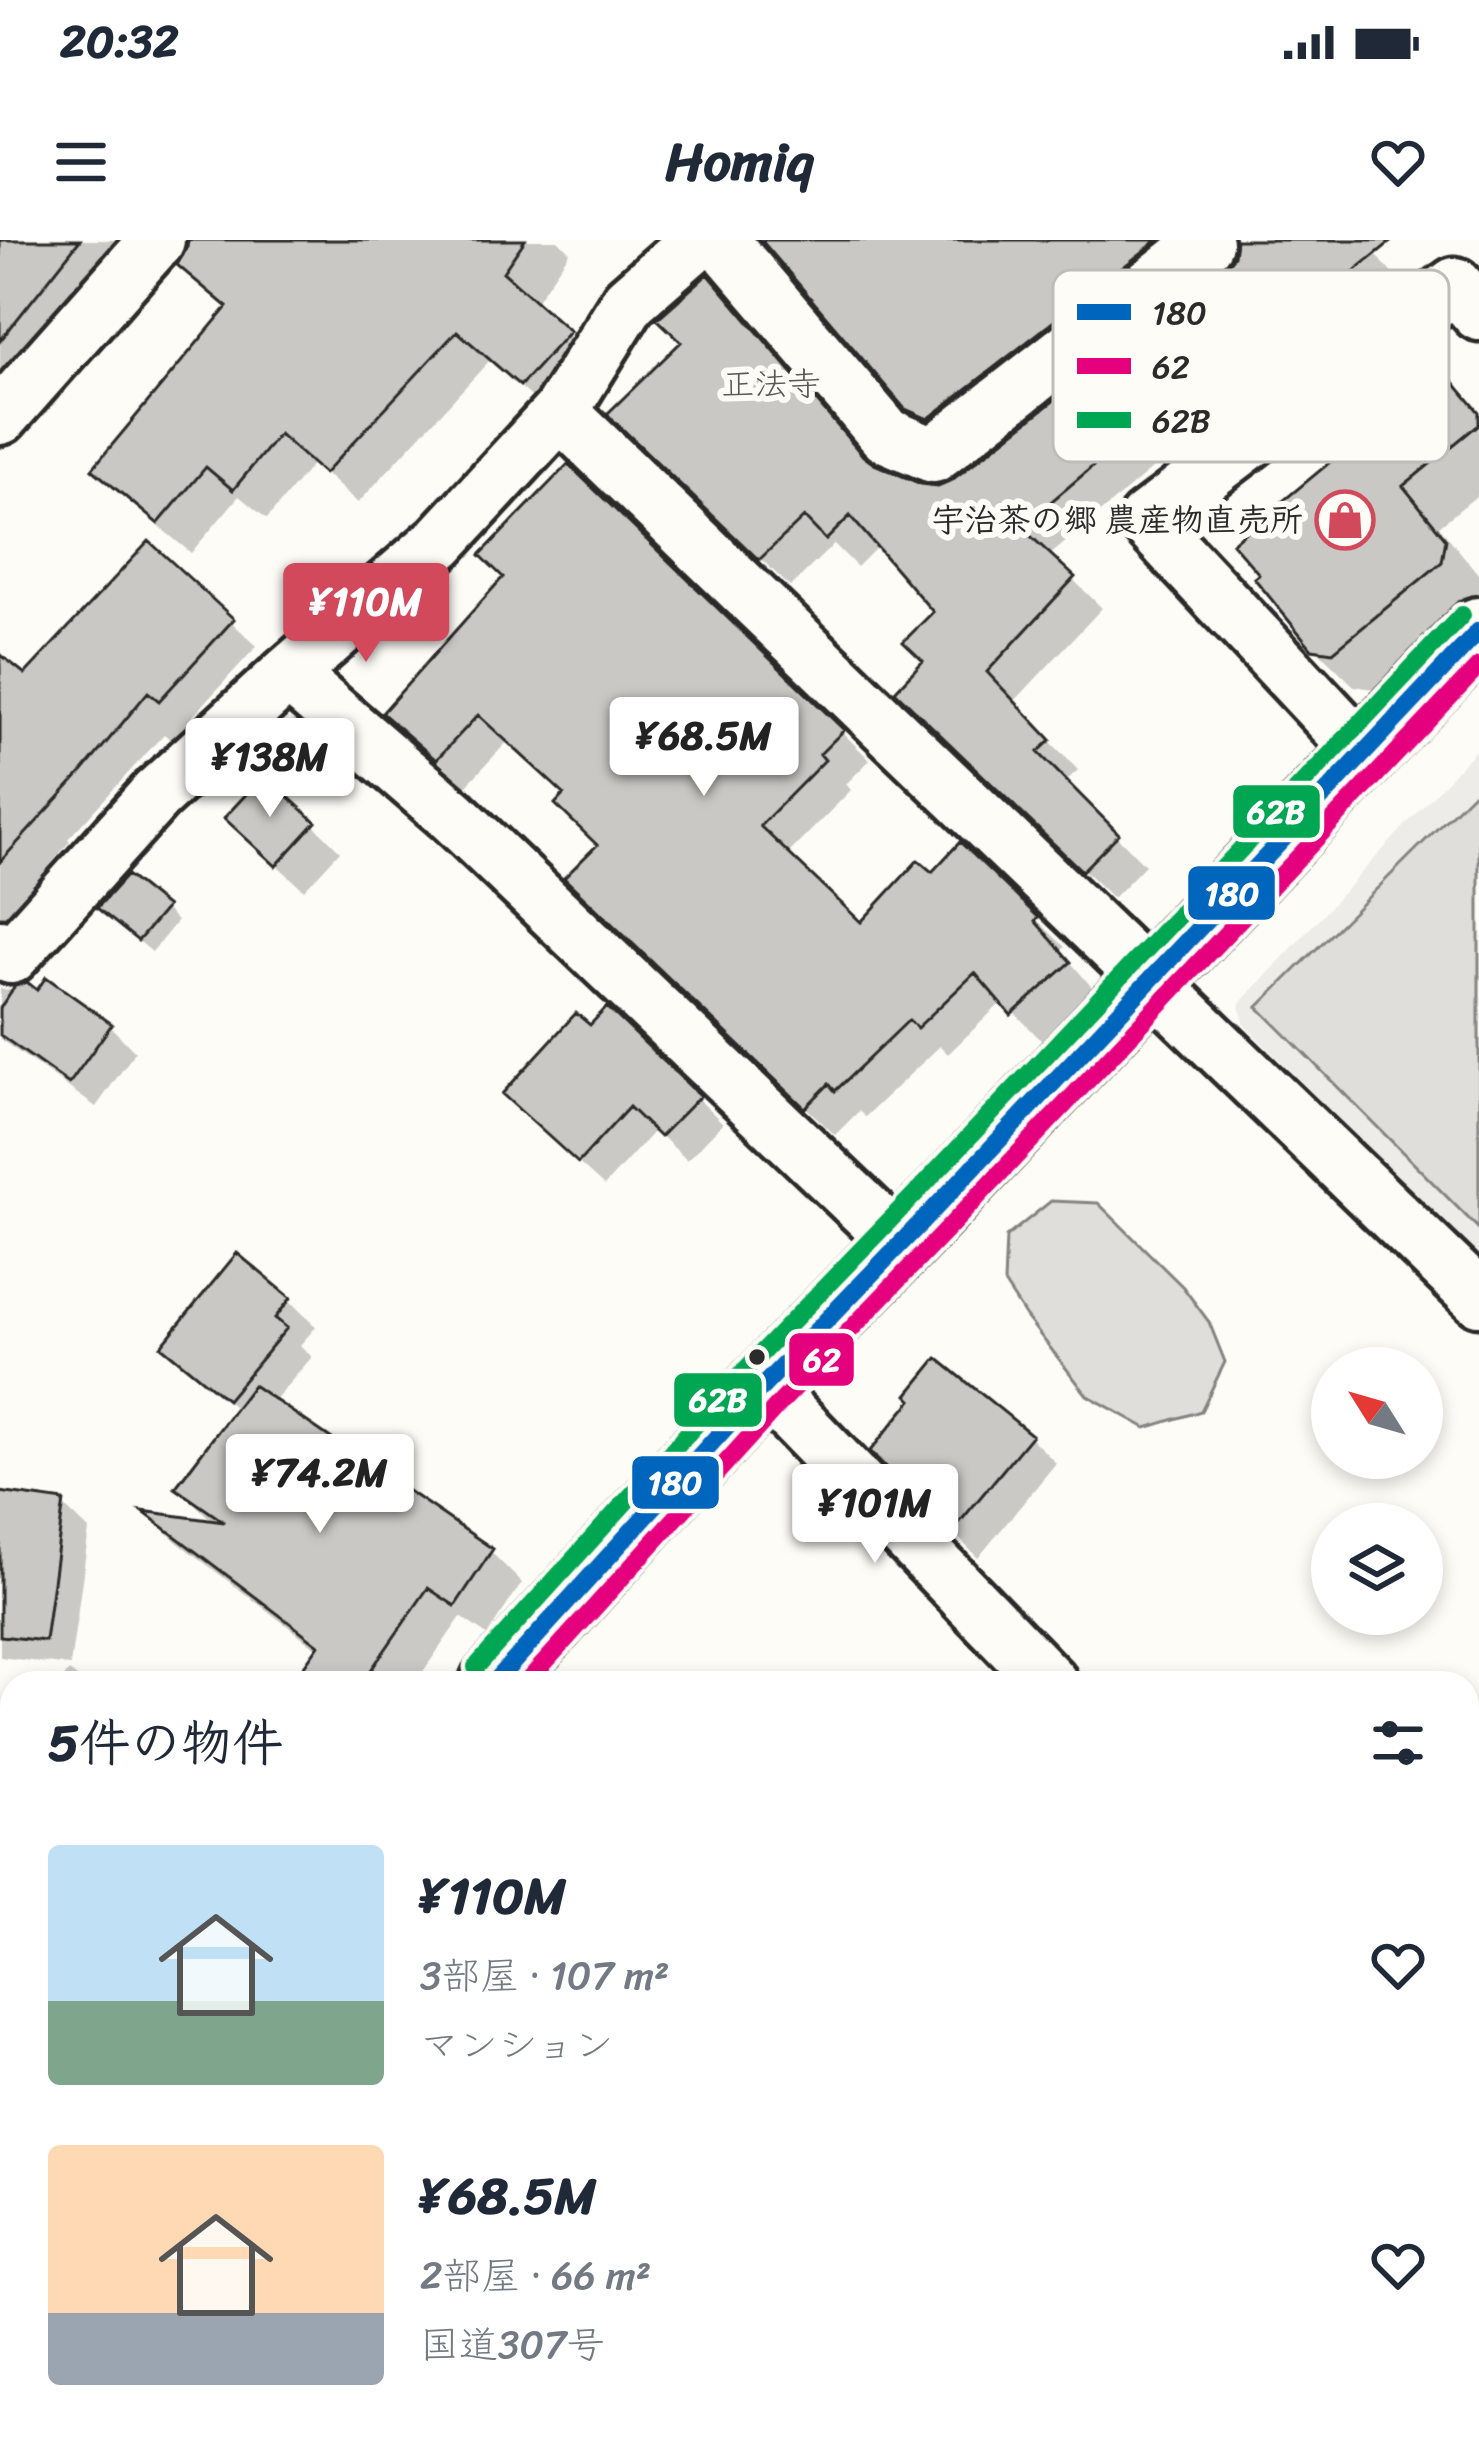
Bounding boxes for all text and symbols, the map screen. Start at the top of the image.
text: 20:32 [60,2,179,82]
text: Homiq [665,114,814,210]
icon: menu [48,129,114,195]
icon: heart [1365,129,1431,195]
legend [1053,270,1449,462]
text: 180 [1152,284,1207,342]
text: 62 [1152,338,1190,396]
park label: 正法寺 [722,355,821,413]
text: 62B [1152,392,1211,450]
shop icon: 宇治茶の郷 農産物直売所 [1314,489,1376,551]
place label: 宇治茶の郷 農産物直売所 [931,491,1303,549]
pin: ¥110M [282,563,450,665]
text: ¥110M [310,567,422,636]
pin: ¥68.5M [606,697,802,799]
text: ¥68.5M [637,701,771,770]
pin: ¥138M [186,718,354,820]
text: ¥138M [212,722,328,791]
line badge: 62B [1231,783,1322,840]
text: 62B [1247,783,1305,841]
line badge: 180 [1186,864,1277,922]
text: 180 [1205,865,1260,923]
line badge: 62 [787,1331,856,1388]
text: 62 [803,1331,841,1389]
unlabelled marker [746,1346,768,1368]
north arrow [1311,1347,1443,1479]
map controls [1311,1347,1443,1635]
line badge: 62B [672,1371,764,1429]
text: 62B [689,1371,747,1429]
pin: ¥74.2M [222,1434,418,1536]
text: ¥74.2M [253,1438,387,1507]
line badge: 180 [630,1454,721,1511]
text: 180 [648,1454,703,1512]
pin: ¥101M [791,1464,959,1566]
text: ¥101M [819,1468,931,1537]
button: layers [1311,1503,1443,1635]
text: 5件の物件 [48,1698,283,1788]
icon: filters [1365,1710,1431,1776]
text: ¥110M [420,1851,566,1941]
icon: home [144,1893,288,2037]
icon: heart [1365,1932,1431,1998]
text: 3部屋 · 107 m² [420,1941,669,2010]
text: マンション [420,2010,613,2079]
text: ¥68.5M [420,2151,596,2241]
icon: home [144,2193,288,2337]
icon: heart [1365,2232,1431,2298]
text: 2部屋 · 66 m² [420,2241,651,2310]
text: 国道307号 [420,2310,605,2379]

